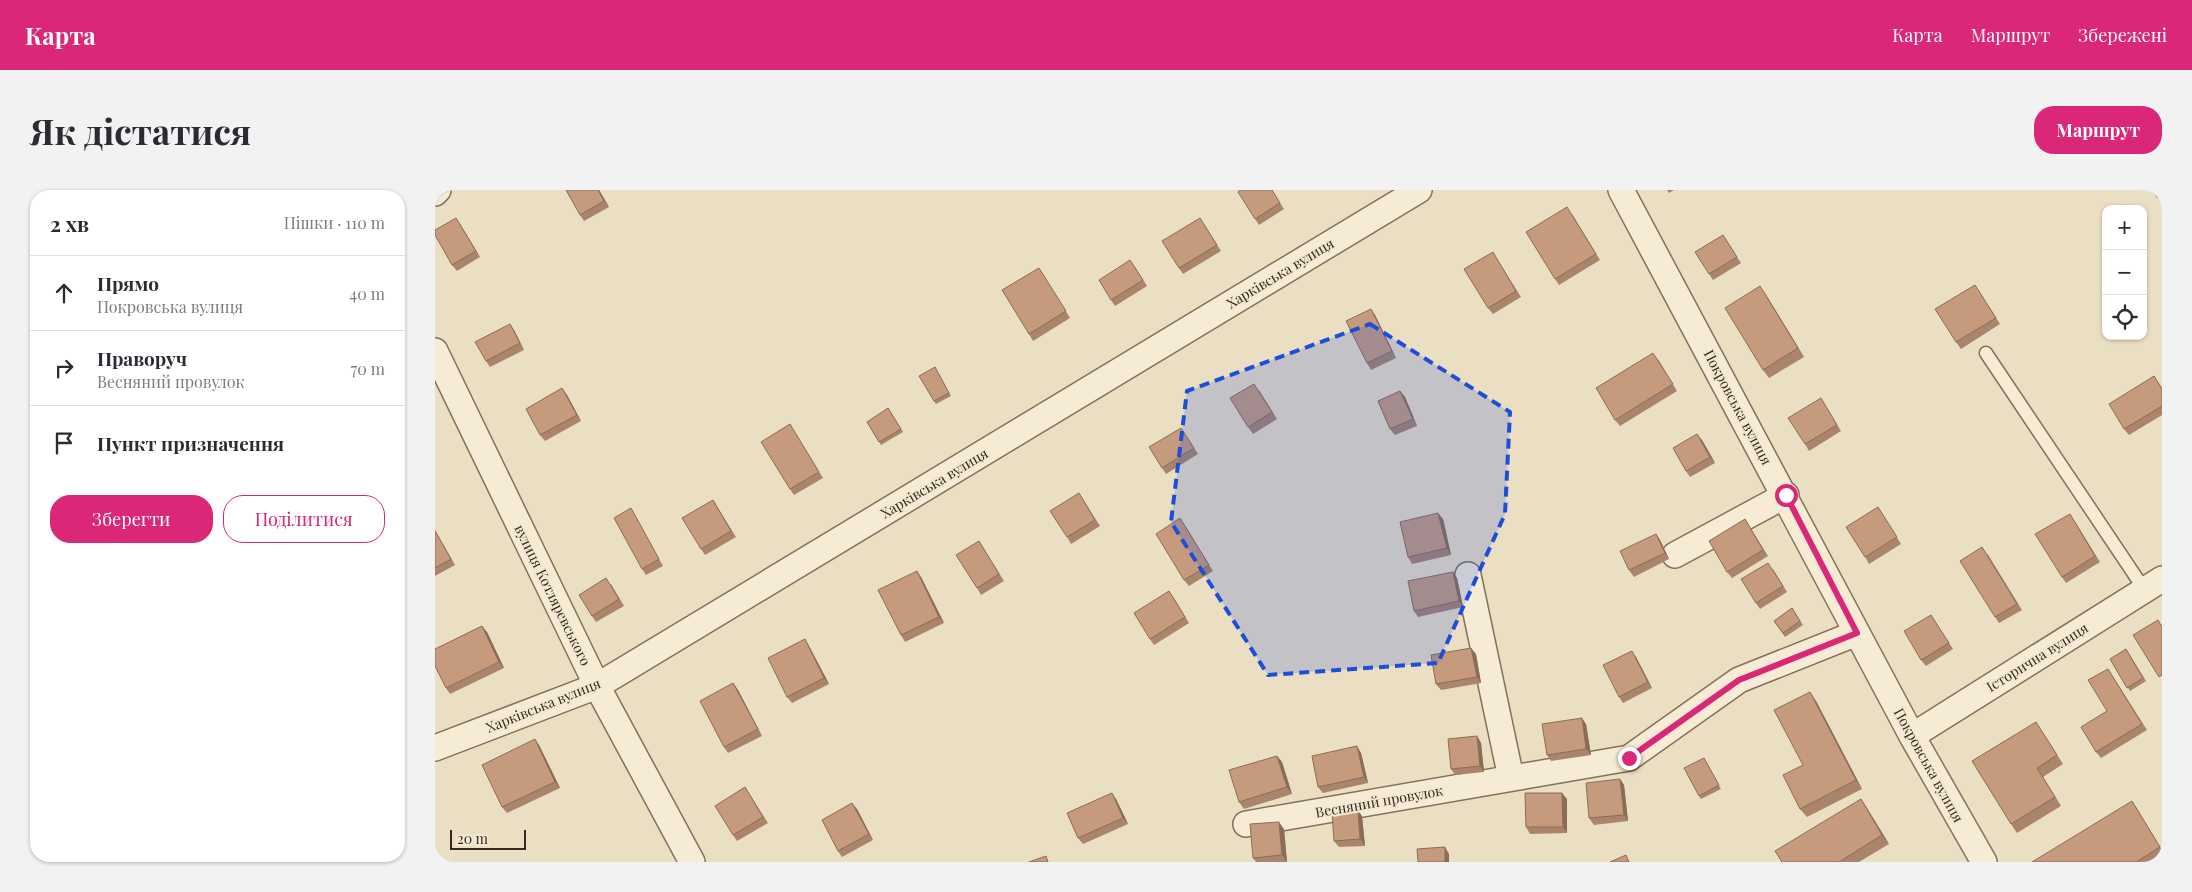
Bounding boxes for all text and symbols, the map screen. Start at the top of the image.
text: Карта [25,19,96,51]
text: Карта [1892,23,1943,47]
text: Маршрут [1971,23,2050,47]
text: Збережені [2078,23,2167,47]
button: Маршрут [2034,106,2162,154]
text: Як дістатися [30,107,251,154]
map controls [2102,205,2147,340]
button: + [2102,205,2147,250]
text: 2 хв [50,209,89,237]
text: Пішки · 110 m [284,212,385,233]
street label: Харківська вулиця [1223,233,1338,313]
button: − [2102,250,2147,295]
text: Прямо [97,270,159,296]
icon: ahead [50,279,78,307]
text: 40 m [349,283,385,304]
button: locate [2102,295,2147,340]
text: Покровська вулиця [97,296,243,317]
text: Праворуч [97,345,187,371]
street label: Покровська вулиця [1700,346,1777,468]
icon: right [50,354,78,382]
text: 70 m [351,358,385,379]
text: Весняний провулок [97,371,245,392]
icon: arrive [50,429,78,457]
text: Пункт призначення [97,430,284,456]
street label: Харківська вулиця [877,443,992,523]
route start [1775,484,1798,507]
button: Зберегти [50,495,213,543]
button: Поділитися [223,495,385,543]
street label: вулиця Котляревського [511,521,596,669]
street label: Історична вулиця [1983,618,2092,696]
street label: Харківська вулиця [483,673,604,737]
street label: Покровська вулиця [1890,704,1969,826]
route end [1618,747,1641,770]
street label: Весняний провулок [1314,780,1444,822]
scale bar [450,827,526,850]
text: 20 m [457,829,488,848]

